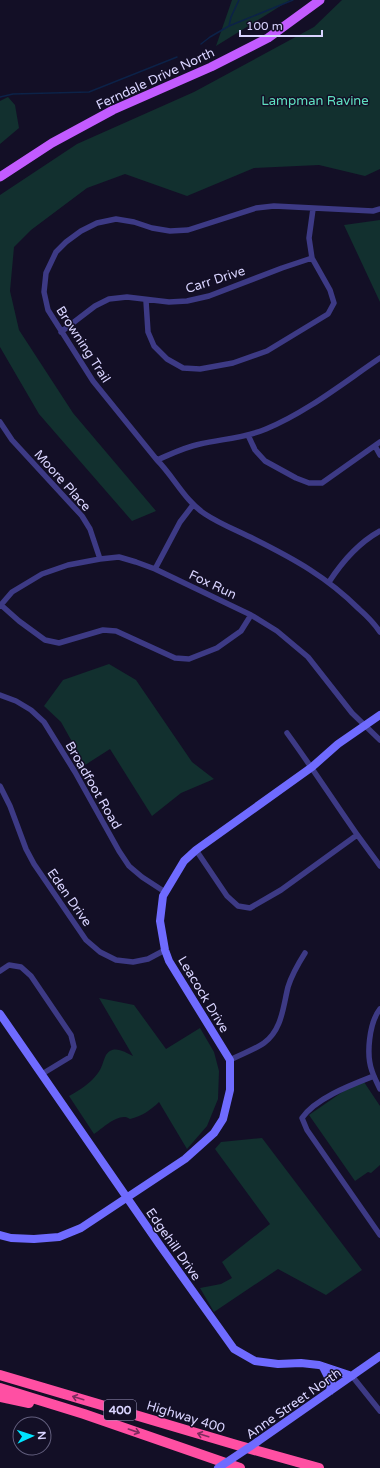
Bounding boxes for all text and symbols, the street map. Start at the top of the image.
scale bar [240,12,322,38]
text: 100 m [246,19,283,33]
street label: Ferndale Drive North [94,44,217,113]
park label: Lampman Ravine [261,93,369,109]
street label: Carr Drive [183,263,247,297]
street label: Browning Trail [52,303,114,386]
street label: Moore Place [30,447,94,515]
street label: Fox Run [186,567,239,603]
street label: Broadfoot Road [62,739,125,832]
street label: Eden Drive [43,866,95,930]
street label: Leacock Drive [174,953,232,1036]
street label: Edgehill Drive [142,1205,204,1284]
street label: Anne Street North [243,1365,344,1443]
one-way arrow [72,1394,85,1401]
street label: Highway 400 [145,1397,227,1436]
road number: 400 [104,1400,136,1420]
north arrow [12,1416,52,1456]
one-way arrow [127,1428,140,1435]
text: N [35,1431,48,1440]
one-way arrow [197,1431,210,1438]

